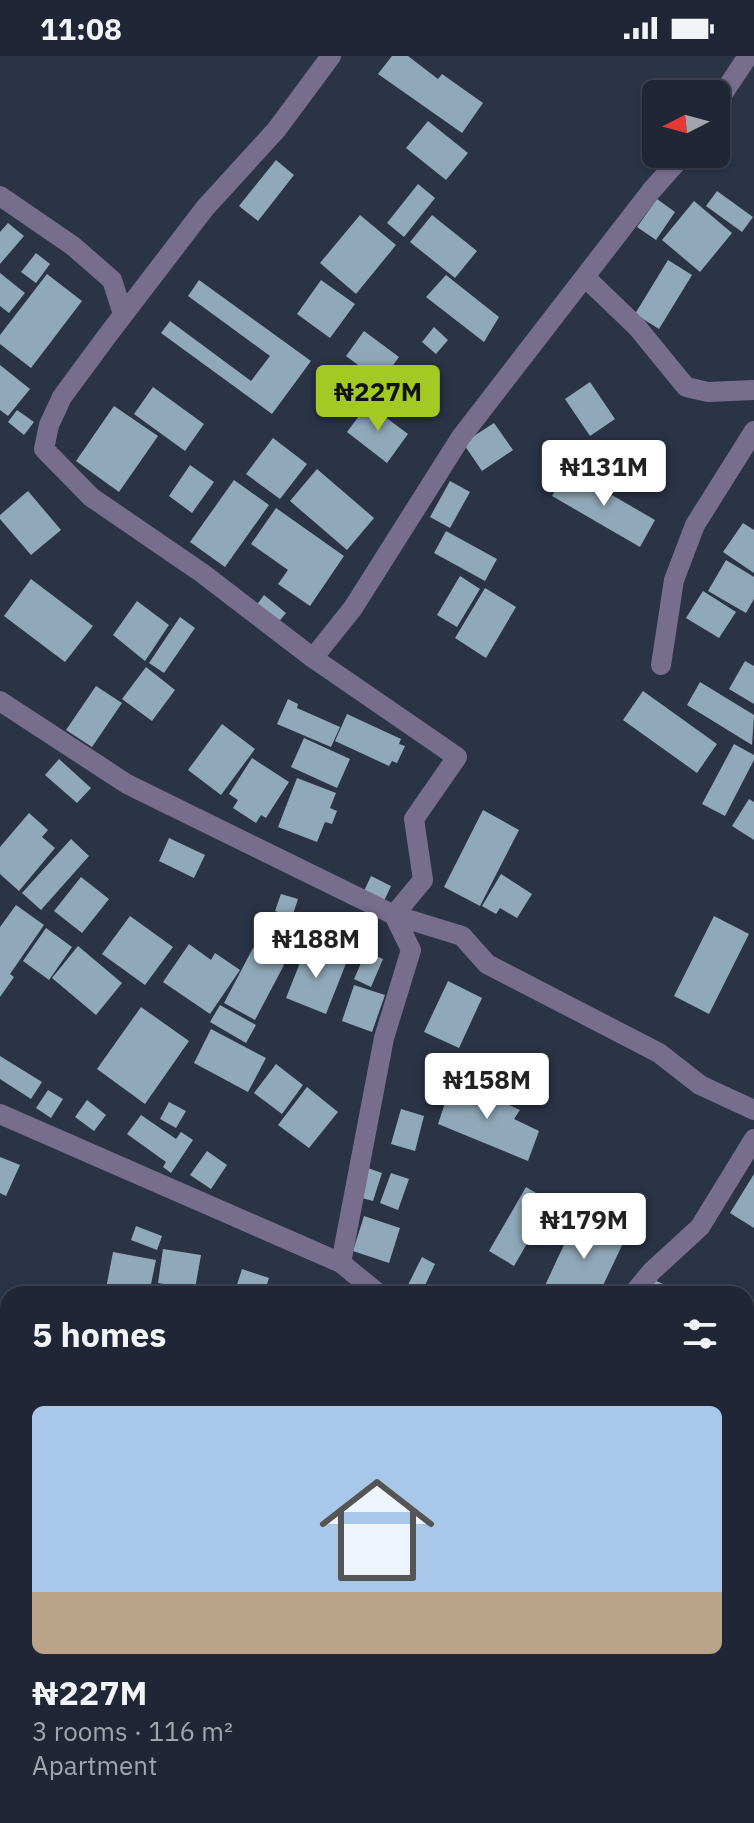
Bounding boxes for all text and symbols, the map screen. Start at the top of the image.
text: 11:08 [40,9,122,48]
north arrow [642,80,730,168]
map controls [642,80,730,168]
pin: ₦227M [322,365,434,433]
text: ₦227M [334,374,422,408]
pin: ₦131M [548,440,660,508]
text: ₦131M [560,449,648,483]
pin: ₦188M [260,912,372,980]
text: ₦188M [272,921,360,955]
pin: ₦158M [431,1053,543,1121]
text: ₦158M [443,1062,531,1096]
pin: ₦179M [528,1193,640,1261]
text: ₦179M [540,1202,628,1236]
text: 5 homes [32,1312,167,1356]
icon: filters [678,1312,722,1356]
icon: home [305,1458,449,1602]
text: ₦227M [32,1670,147,1714]
text: 3 rooms · 116 m² [32,1714,233,1748]
text: Apartment [32,1748,157,1782]

